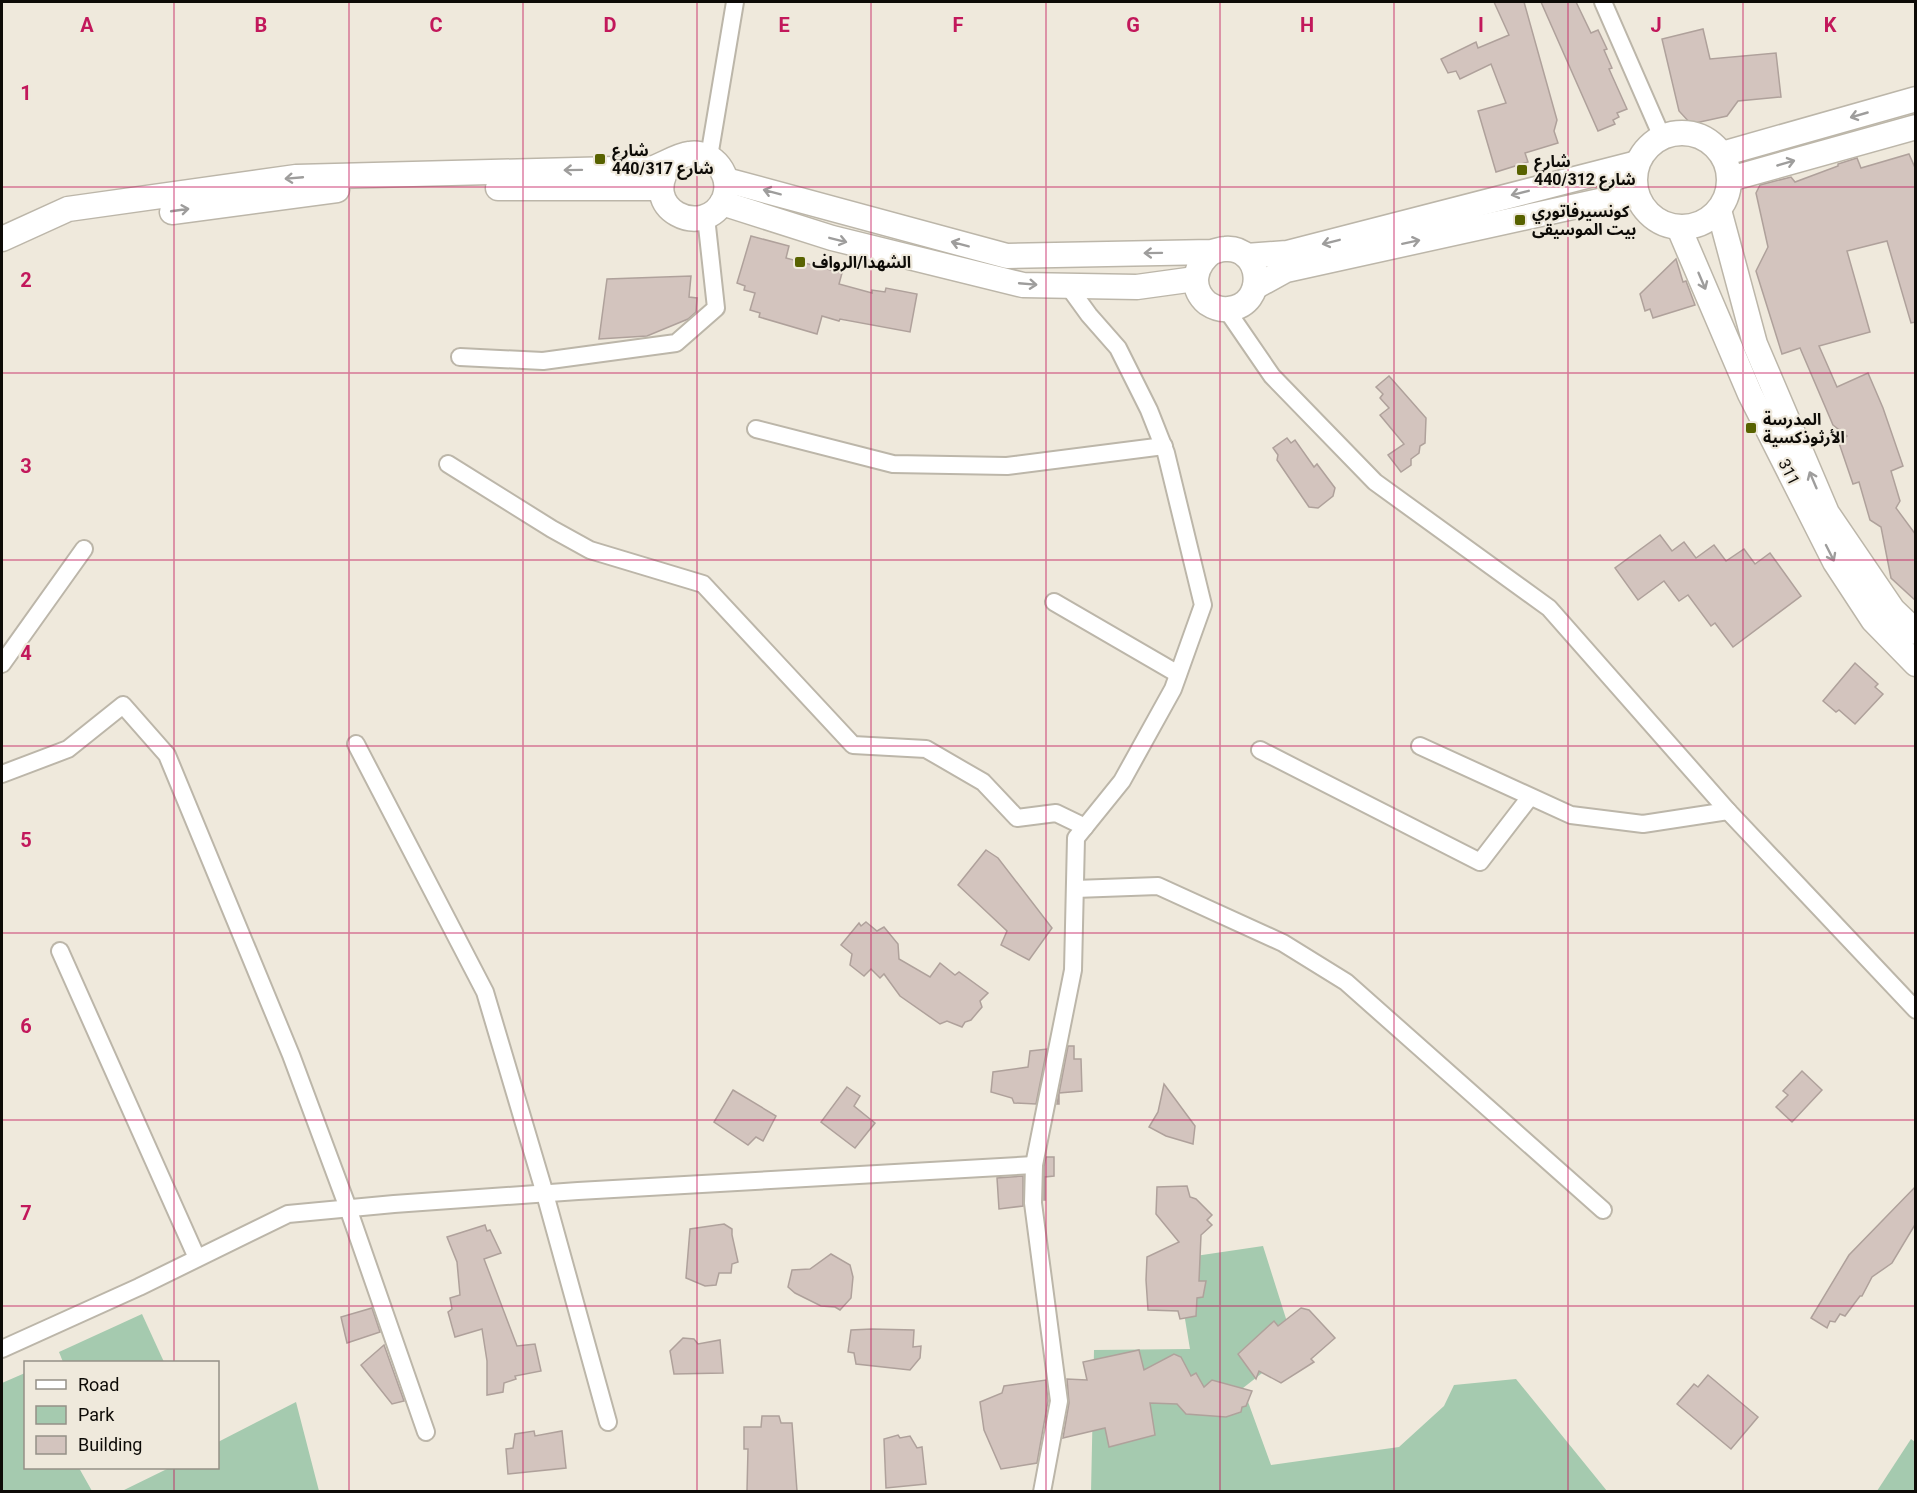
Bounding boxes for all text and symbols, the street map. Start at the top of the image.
text: A [80,13,94,37]
text: B [255,13,267,37]
text: C [429,13,443,37]
text: D [604,13,617,37]
text: E [778,13,790,37]
text: F [953,13,964,37]
text: G [1126,13,1140,37]
text: H [1300,13,1314,37]
text: I [1478,13,1484,37]
text: J [1650,13,1662,37]
text: K [1824,13,1837,37]
text: 1 [20,81,32,105]
one-way arrow [1850,110,1869,122]
place label: شارع 440/شارع 317 [612,141,714,180]
marker: شارع 440/شارع 317 [593,152,607,166]
place label: شارع 440/شارع 312 [1534,152,1636,191]
one-way arrow [1776,157,1795,168]
marker: شارع 440/شارع 312 [1515,163,1529,177]
one-way arrow [563,165,583,176]
one-way arrow [284,173,304,184]
one-way arrow [763,186,782,198]
one-way arrow [1510,188,1529,200]
place label: كونسيرفاتوري بيت الموسيقى [1532,202,1636,239]
one-way arrow [170,205,189,216]
marker: كونسيرفاتوري بيت الموسيقى [1513,213,1527,227]
one-way arrow [828,234,847,246]
one-way arrow [1401,236,1421,247]
one-way arrow [951,237,970,249]
one-way arrow [1321,237,1340,248]
one-way arrow [1144,247,1164,259]
place label: الشهدا/الرواف [812,253,911,272]
marker: الشهدا/الرواف [793,255,807,269]
text: 2 [20,268,32,292]
one-way arrow [1697,272,1708,290]
one-way arrow [1017,279,1037,290]
place label: المدرسة الأرثوذكسية [1763,410,1845,447]
marker: المدرسة الأرثوذكسية [1744,421,1758,435]
text: 3 [20,454,32,478]
street label: 311 [1774,456,1804,488]
one-way arrow [1807,471,1818,490]
one-way arrow [1825,543,1836,561]
text: 4 [20,641,32,665]
text: 5 [20,828,32,852]
text: 6 [20,1014,32,1038]
text: 7 [20,1201,32,1225]
legend [24,1361,219,1469]
text: Road [78,1374,119,1395]
text: Park [78,1404,115,1425]
text: Building [78,1434,142,1455]

